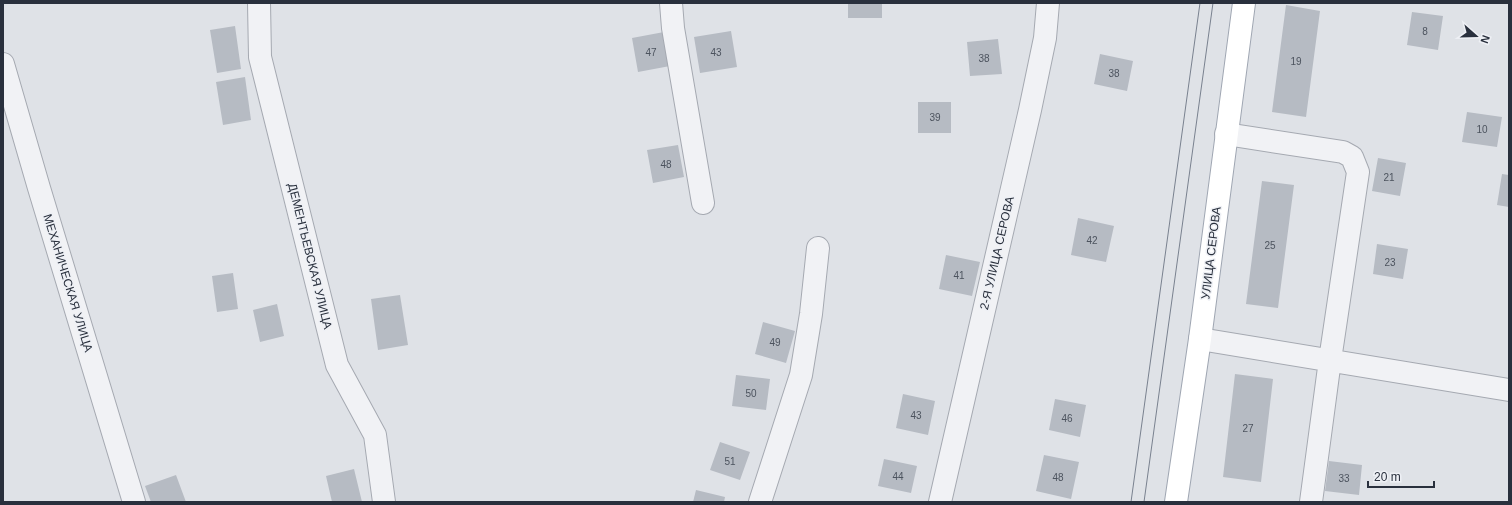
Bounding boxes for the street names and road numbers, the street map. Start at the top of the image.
street label: ДЕМЕНТЬЕВСКАЯ УЛИЦА [285,182,335,330]
street label: 2-Я УЛИЦА СЕРОВА [977,195,1017,311]
street label: УЛИЦА СЕРОВА [1198,206,1224,300]
street label: МЕХАНИЧЕСКАЯ УЛИЦА [40,212,96,354]

